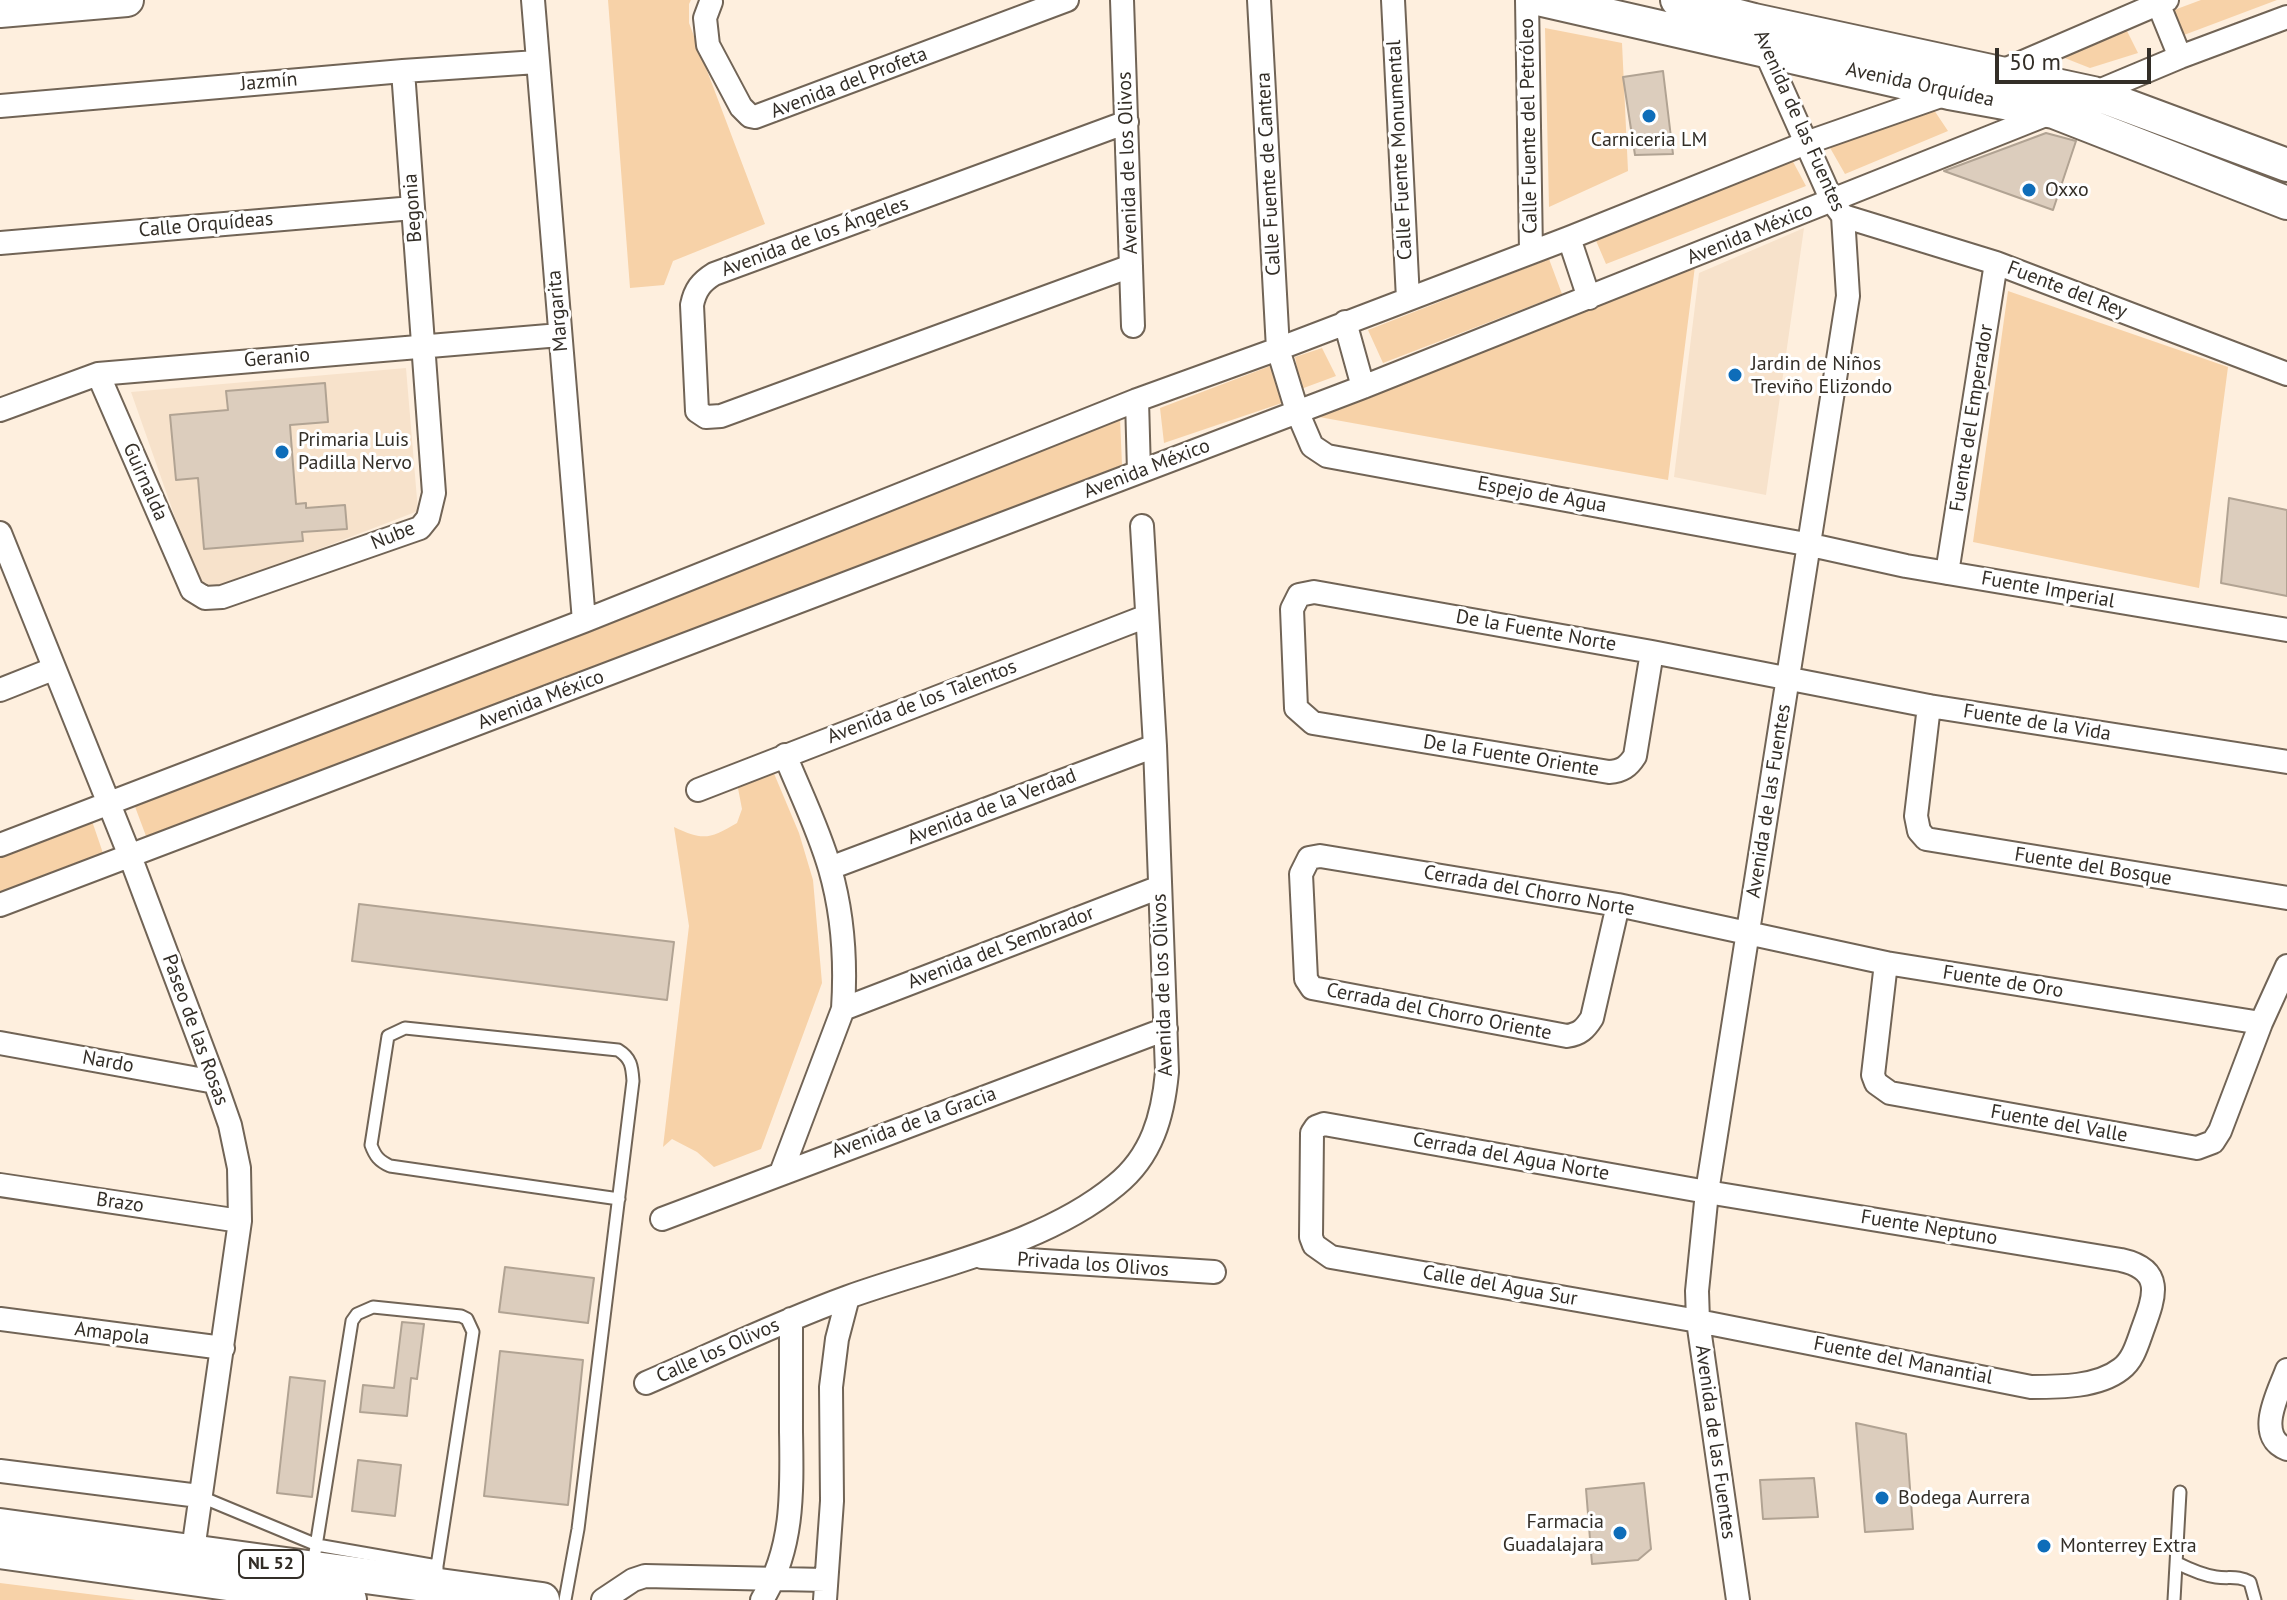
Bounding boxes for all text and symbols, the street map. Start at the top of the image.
street label: Calle Fuente del Petróleo [1515,18,1543,234]
street label: Avenida de las Fuentes [1748,27,1850,215]
scale bar [1999,32,2155,82]
street label: Calle Fuente Monumental [1382,39,1418,261]
street label: Avenida del Profeta [767,42,931,124]
text: 50 m [2009,46,2061,77]
street label: Avenida Orquídea [1844,58,1996,112]
street label: Jazmín [239,68,299,96]
street label: Avenida de los Olivos [1113,71,1143,255]
street label: Calle Fuente de Cantera [1252,71,1286,277]
marker: Carniceria LM [1640,107,1658,125]
place label: Carniceria LM [1591,128,1707,152]
street label: Begonia [399,173,427,243]
place label: Oxxo [2045,178,2089,202]
marker: Oxxo [2020,181,2038,199]
street label: Avenida de los Ángeles [718,192,912,282]
street label: Avenida México [1684,198,1816,270]
street label: Calle Orquídeas [138,207,274,243]
street label: Fuente del Rey [2004,256,2130,324]
street label: Margarita [542,269,574,353]
street label: Fuente del Emperador [1945,323,1999,513]
street label: Geranio [243,343,311,373]
place label: Jardin de Niños Treviño Elizondo [1751,352,1892,399]
marker: Jardin de Niños Treviño Elizondo [1726,366,1744,384]
place label: Primaria Luis Padilla Nervo [298,428,412,475]
street label: Avenida México [1080,434,1214,504]
street label: Guirnalda [117,439,173,525]
marker: Primaria Luis Padilla Nervo [273,443,291,461]
street label: Espejo de Agua [1476,472,1608,518]
street label: Nube [368,516,418,556]
street label: Fuente Imperial [1979,566,2117,614]
street label: De la Fuente Norte [1454,605,1618,657]
street label: Avenida de los Talentos [824,655,1020,749]
street label: Avenida México [474,665,608,735]
street label: Fuente de la Vida [1962,699,2112,747]
street label: Avenida de las Fuentes [1742,702,1796,900]
street label: De la Fuente Oriente [1421,730,1601,782]
street label: Avenida de la Verdad [904,764,1080,850]
street label: Fuente del Bosque [2013,843,2173,891]
street label: Cerrada del Chorro Norte [1422,861,1636,921]
street label: Avenida de los Olivos [1148,893,1178,1077]
street label: Avenida del Sembrador [904,901,1098,995]
street label: Paseo de las Rosas [157,951,233,1109]
street label: Fuente de Oro [1941,961,2065,1003]
street label: Cerrada del Chorro Oriente [1324,978,1554,1046]
street label: Nardo [80,1046,136,1078]
street label: Avenida de la Gracia [828,1082,1000,1164]
street label: Fuente del Valle [1989,1100,2129,1148]
street label: Cerrada del Agua Norte [1411,1128,1611,1186]
street label: Brazo [95,1188,145,1218]
street label: Fuente Neptuno [1859,1205,1999,1251]
street label: Privada los Olivos [1016,1248,1170,1282]
street label: Calle del Agua Sur [1421,1261,1579,1311]
street label: Calle los Olivos [653,1313,783,1389]
street label: Amapola [73,1318,151,1350]
street label: Fuente del Manantial [1811,1332,1995,1390]
street label: Avenida de las Fuentes [1689,1343,1741,1541]
place label: Bodega Aurrera [1898,1486,2030,1510]
marker: Bodega Aurrera [1873,1489,1891,1507]
place label: Farmacia Guadalajara [1503,1510,1604,1557]
marker: Farmacia Guadalajara [1611,1524,1629,1542]
place label: Monterrey Extra [2060,1534,2197,1558]
marker: Monterrey Extra [2035,1537,2053,1555]
road number: NL 52 [239,1550,303,1578]

